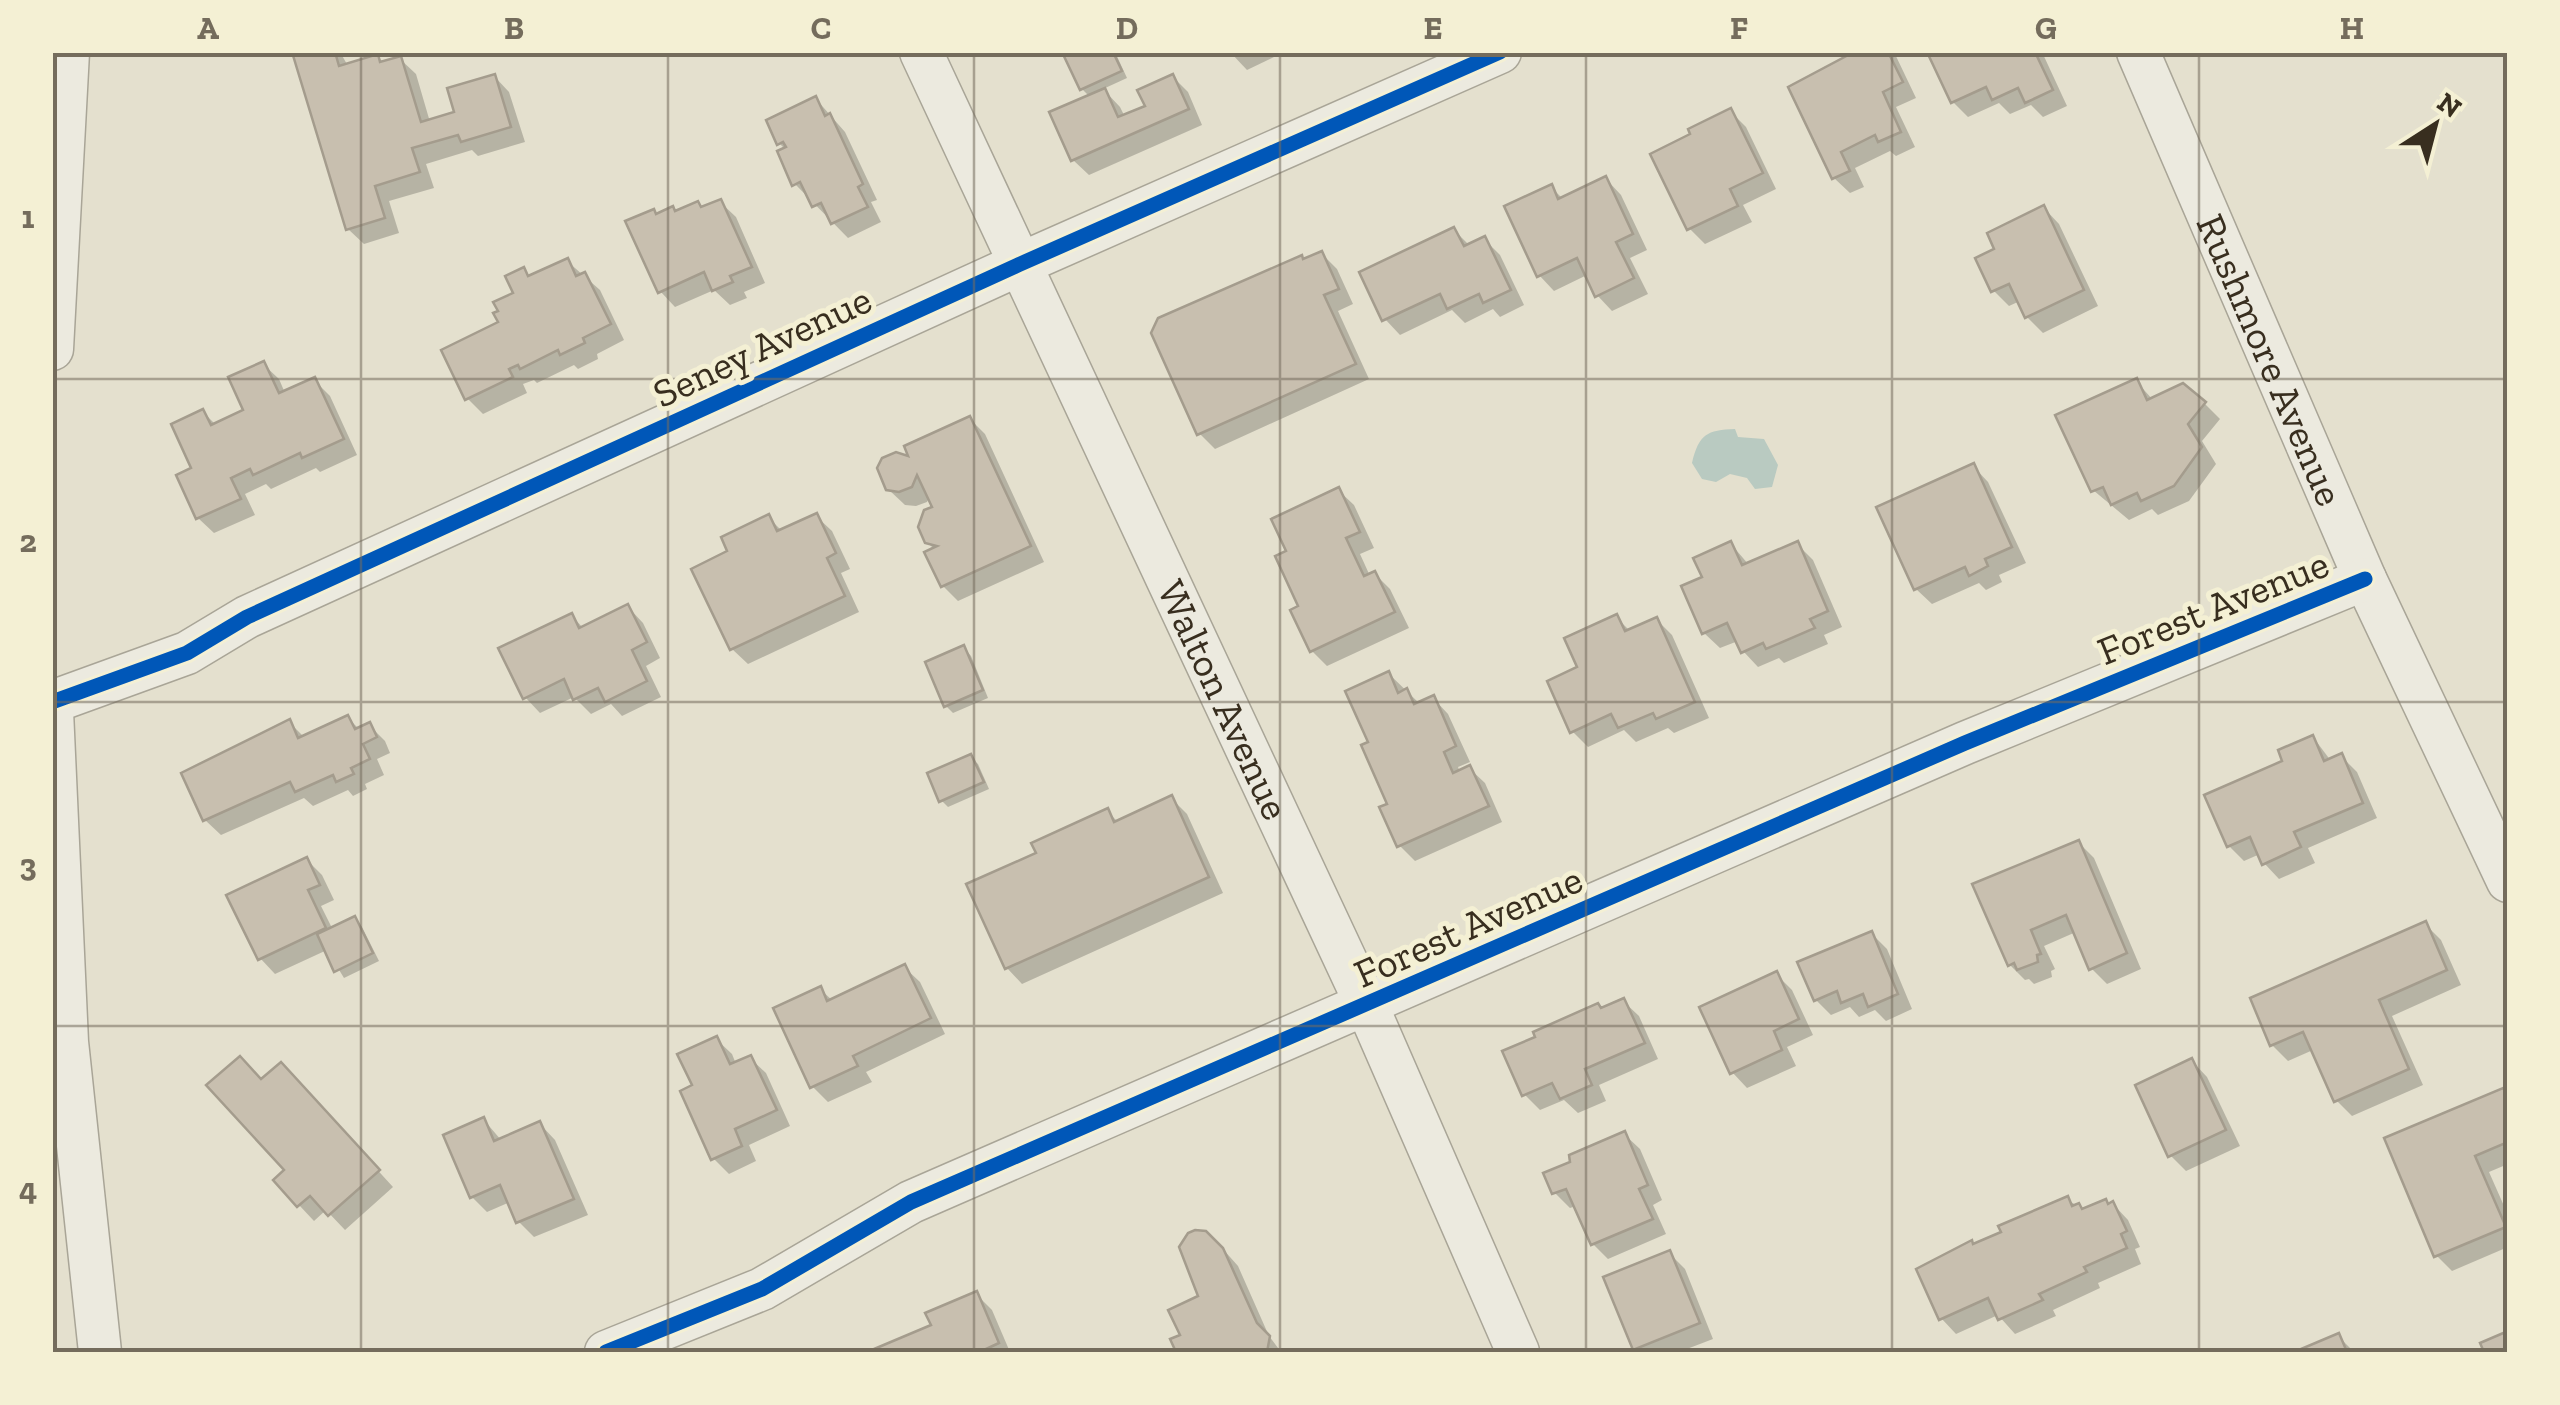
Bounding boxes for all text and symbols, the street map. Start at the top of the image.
text: A [197,9,219,47]
text: B [504,9,524,47]
text: C [811,9,831,47]
text: D [1116,9,1138,47]
text: E [1424,9,1442,47]
text: F [1730,9,1748,47]
text: G [2035,9,2057,47]
text: H [2340,9,2364,47]
north arrow [2385,75,2485,175]
text: N [2431,86,2468,125]
text: 1 [22,198,35,236]
street label: Rushmore Avenue [2187,207,2354,513]
street label: Seney Avenue [645,275,879,417]
text: 2 [19,522,37,560]
street label: Forest Avenue [2091,539,2335,675]
street label: Walton Avenue [1147,572,1300,827]
text: 3 [19,846,37,884]
street label: Forest Avenue [1347,854,1589,998]
text: 4 [19,1170,37,1208]

